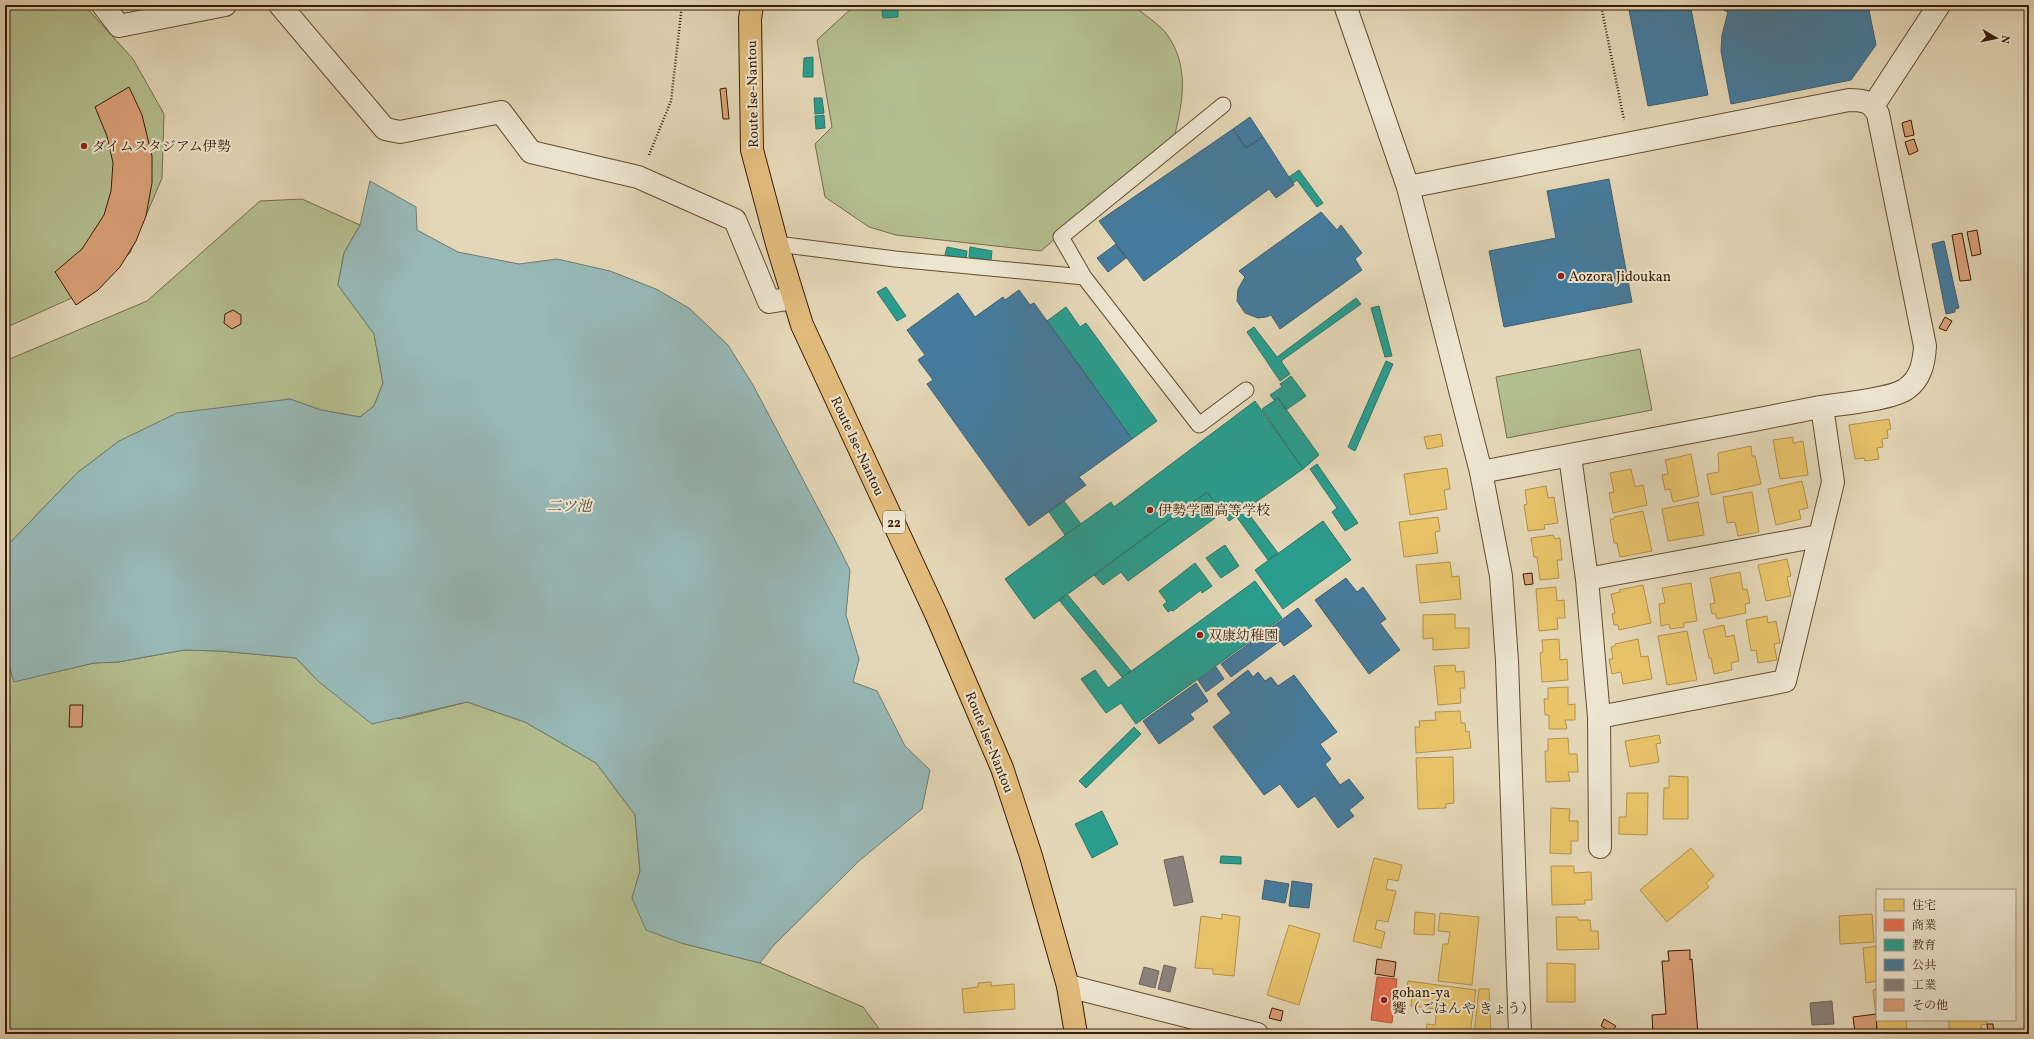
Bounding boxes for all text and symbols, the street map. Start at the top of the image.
north arrow [1976,18,2016,58]
text: N [1996,34,2012,44]
street label: Route Ise-Nantou [743,40,764,148]
place label: ダイムスタジアム伊勢 [92,138,231,157]
marker: ダイムスタジアム伊勢 [79,141,89,151]
place label: Aozora Jidoukan [1569,268,1671,287]
marker: Aozora Jidoukan [1556,271,1566,281]
street label: Route Ise-Nantou [825,394,888,500]
water label: 二ツ池 [546,497,593,518]
place label: 伊勢学園高等学校 [1158,502,1270,521]
marker: 伊勢学園高等学校 [1145,505,1155,515]
road number: 22 [883,511,905,533]
place label: 双康幼稚園 [1208,627,1278,646]
marker: 双康幼稚園 [1195,630,1205,640]
street label: Route Ise-Nantou [960,689,1018,796]
legend [1876,889,2016,1021]
text: 住宅 [1912,898,1936,914]
text: 商業 [1912,918,1936,934]
text: 教育 [1912,938,1936,954]
text: 公共 [1912,958,1936,974]
text: 工業 [1912,978,1936,994]
place label: gohan-ya 饗（ごはんや きょう） [1392,984,1535,1019]
marker: gohan-ya 饗（ごはんや きょう） [1379,995,1389,1005]
text: その他 [1912,998,1948,1014]

